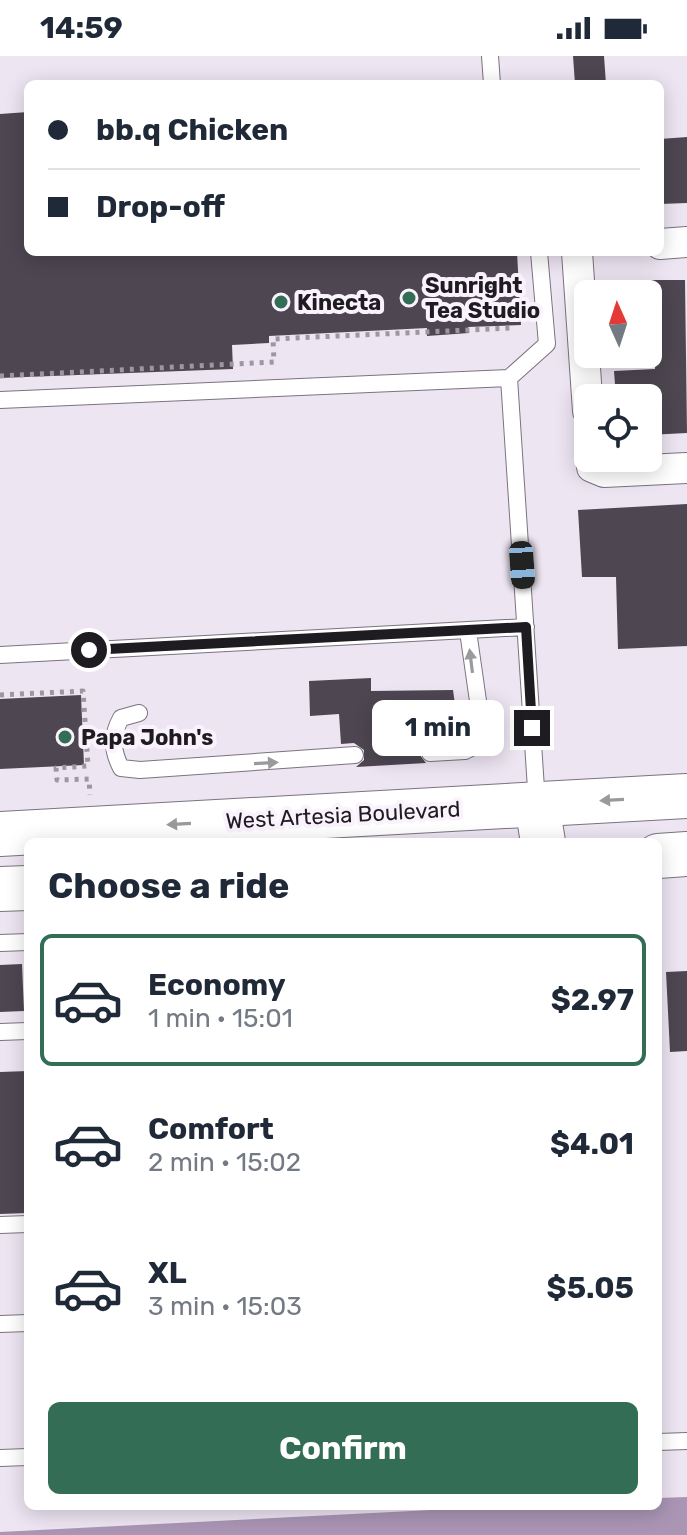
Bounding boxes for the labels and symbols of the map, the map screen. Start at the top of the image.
place label: Sunright Tea Studio [425,272,540,324]
north arrow [574,280,662,368]
place label: Kinecta [297,289,381,316]
marker: Sunright Tea Studio [400,289,418,307]
marker: Kinecta [272,293,290,311]
car [508,540,536,590]
route start [71,632,107,668]
one-way arrow [465,648,478,673]
callout: 1 min [372,700,504,756]
route end [514,710,550,746]
place label: Papa John's [81,724,213,751]
marker: Papa John's [56,728,74,746]
one-way arrow [254,756,279,769]
one-way arrow [599,794,624,807]
street label: West Artesia Boulevard [225,795,461,835]
one-way arrow [166,818,191,831]

